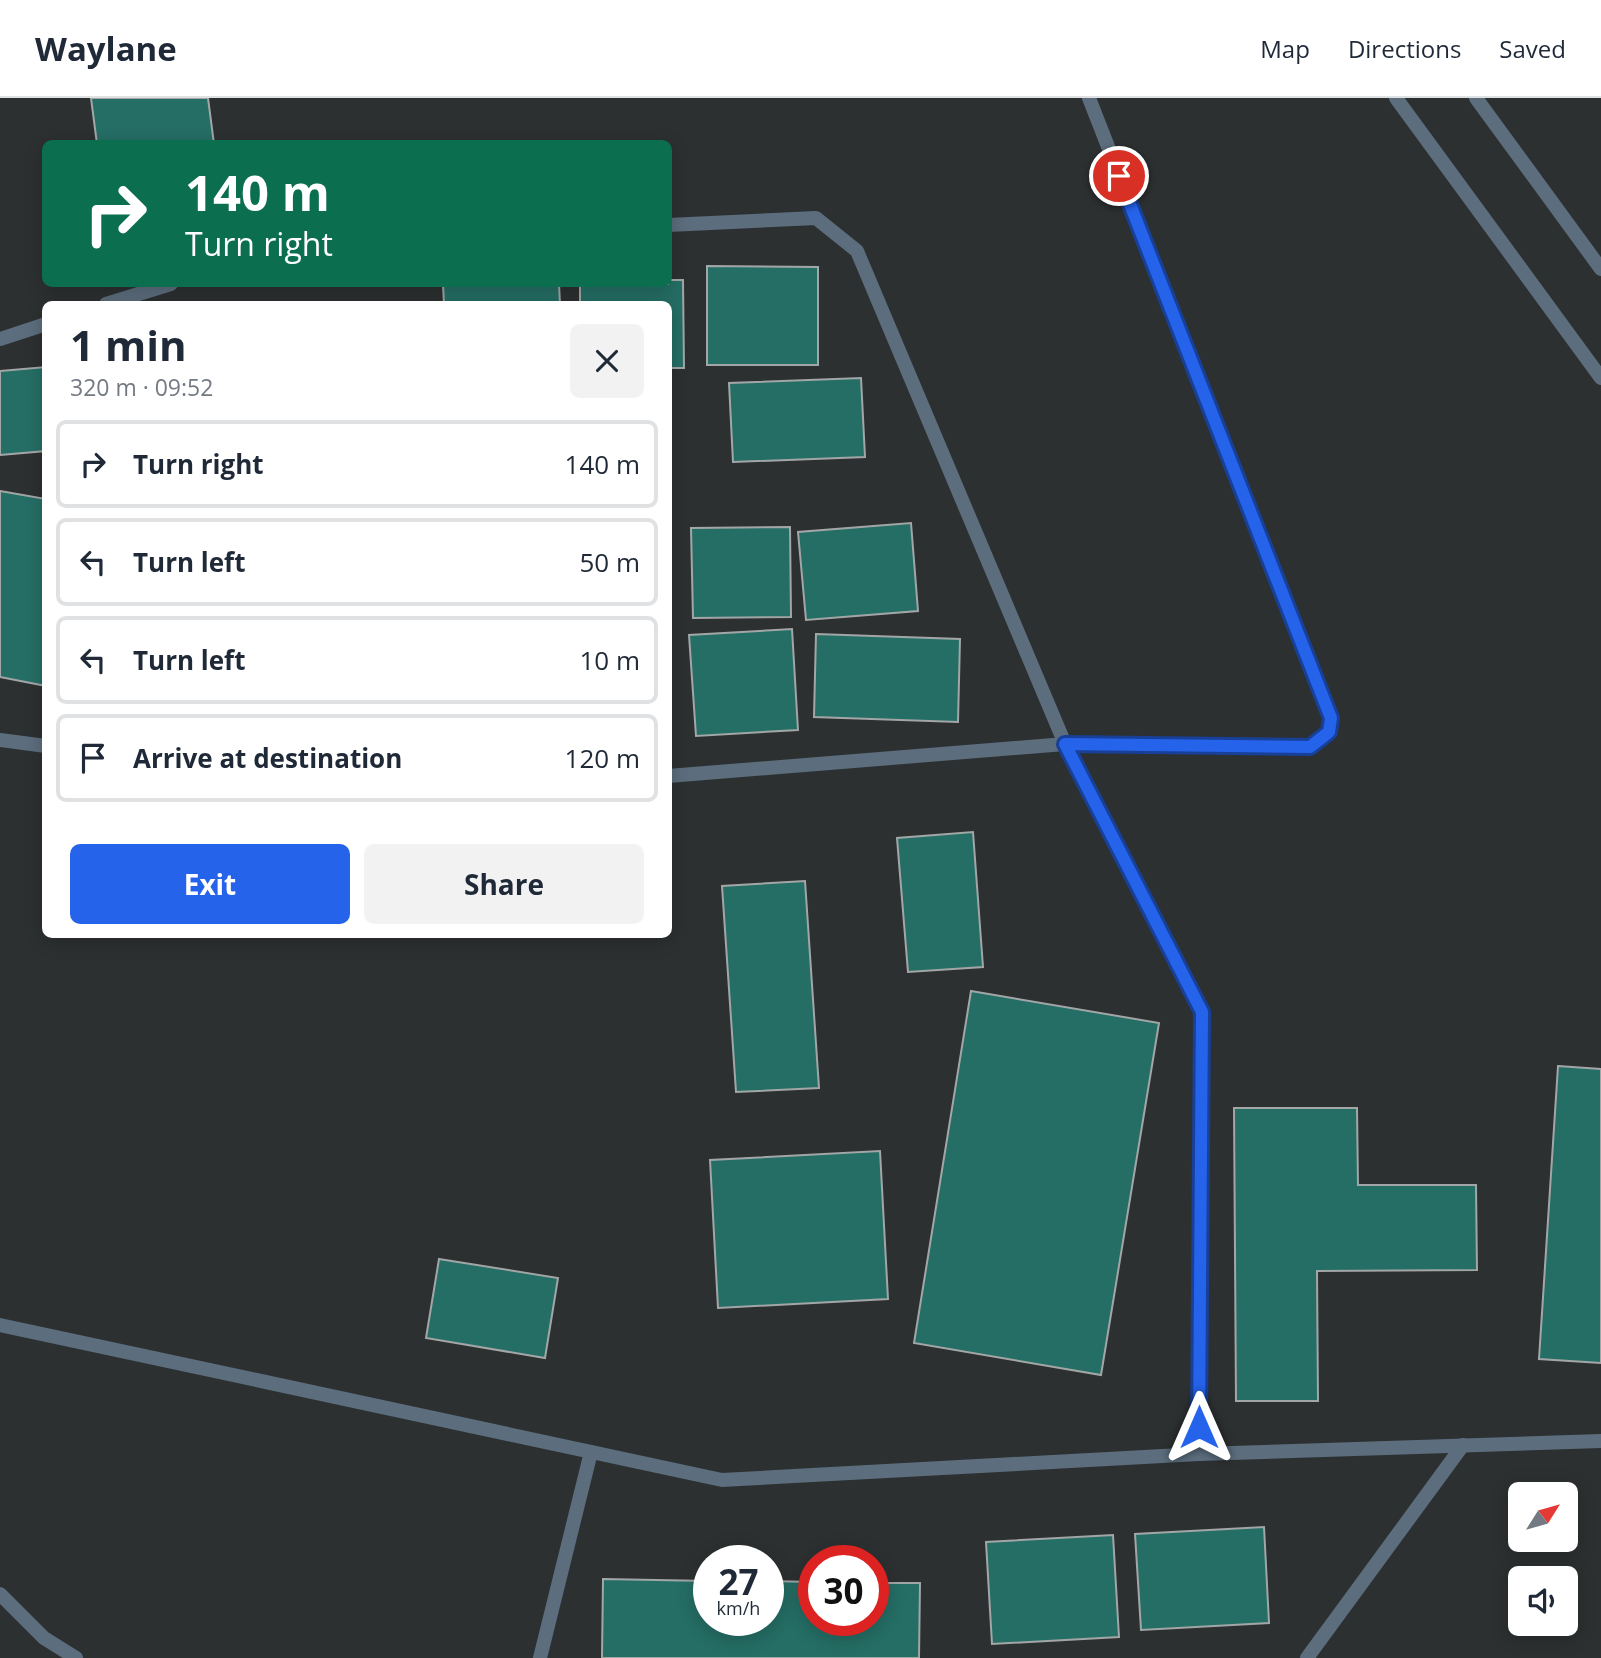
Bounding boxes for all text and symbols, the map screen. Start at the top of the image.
text: Waylane [35,26,177,71]
text: Map [1260,32,1310,65]
text: Directions [1348,32,1461,65]
text: Saved [1499,32,1566,65]
pin [1089,146,1149,206]
icon: arrive [1100,157,1138,195]
text: 140 m [185,159,330,225]
icon: right [70,168,161,259]
text: Turn right [185,222,333,265]
text: 1 min [70,316,187,373]
button: close [570,324,644,398]
text: 320 m · 09:52 [70,371,213,403]
icon: right [74,445,112,483]
text: Turn right [133,446,264,482]
text: 140 m [565,446,640,482]
icon: left [74,543,112,581]
text: Turn left [133,544,245,580]
text: 50 m [579,544,640,580]
icon: left [74,641,112,679]
text: Turn left [133,642,245,678]
text: 10 m [579,642,640,678]
icon: arrive [74,739,112,777]
text: Arrive at destination [133,740,402,776]
text: 120 m [565,740,640,776]
button: Exit [70,844,350,924]
button: Share [364,844,644,924]
position arrow [1162,1390,1236,1464]
north arrow [1508,1482,1578,1552]
map controls [1508,1482,1578,1636]
speed limit sign: 30 [798,1545,889,1636]
text: 27 [718,1558,759,1605]
button: sound [1508,1566,1578,1636]
text: km/h [717,1596,760,1620]

